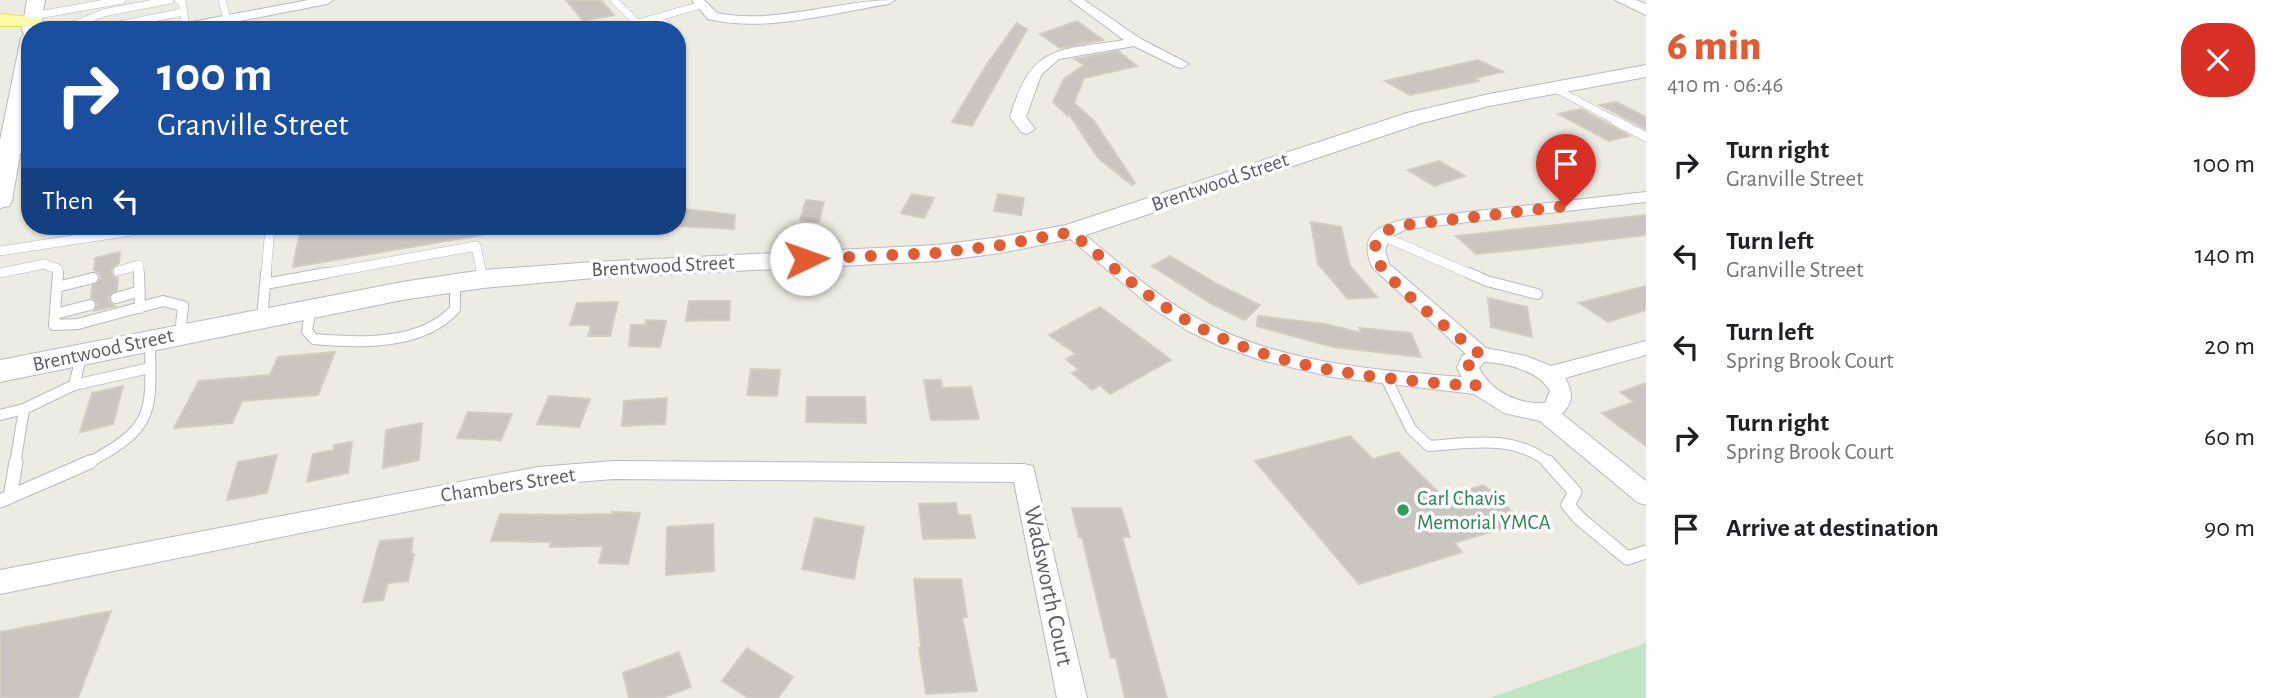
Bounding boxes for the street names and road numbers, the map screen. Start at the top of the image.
street label: Brentwood Street [1149,149,1291,215]
street label: Brentwood Street [591,252,735,280]
street label: Brentwood Street [31,325,176,375]
street label: Chambers Street [439,464,577,506]
street label: Wadsworth Court [1019,504,1077,669]

